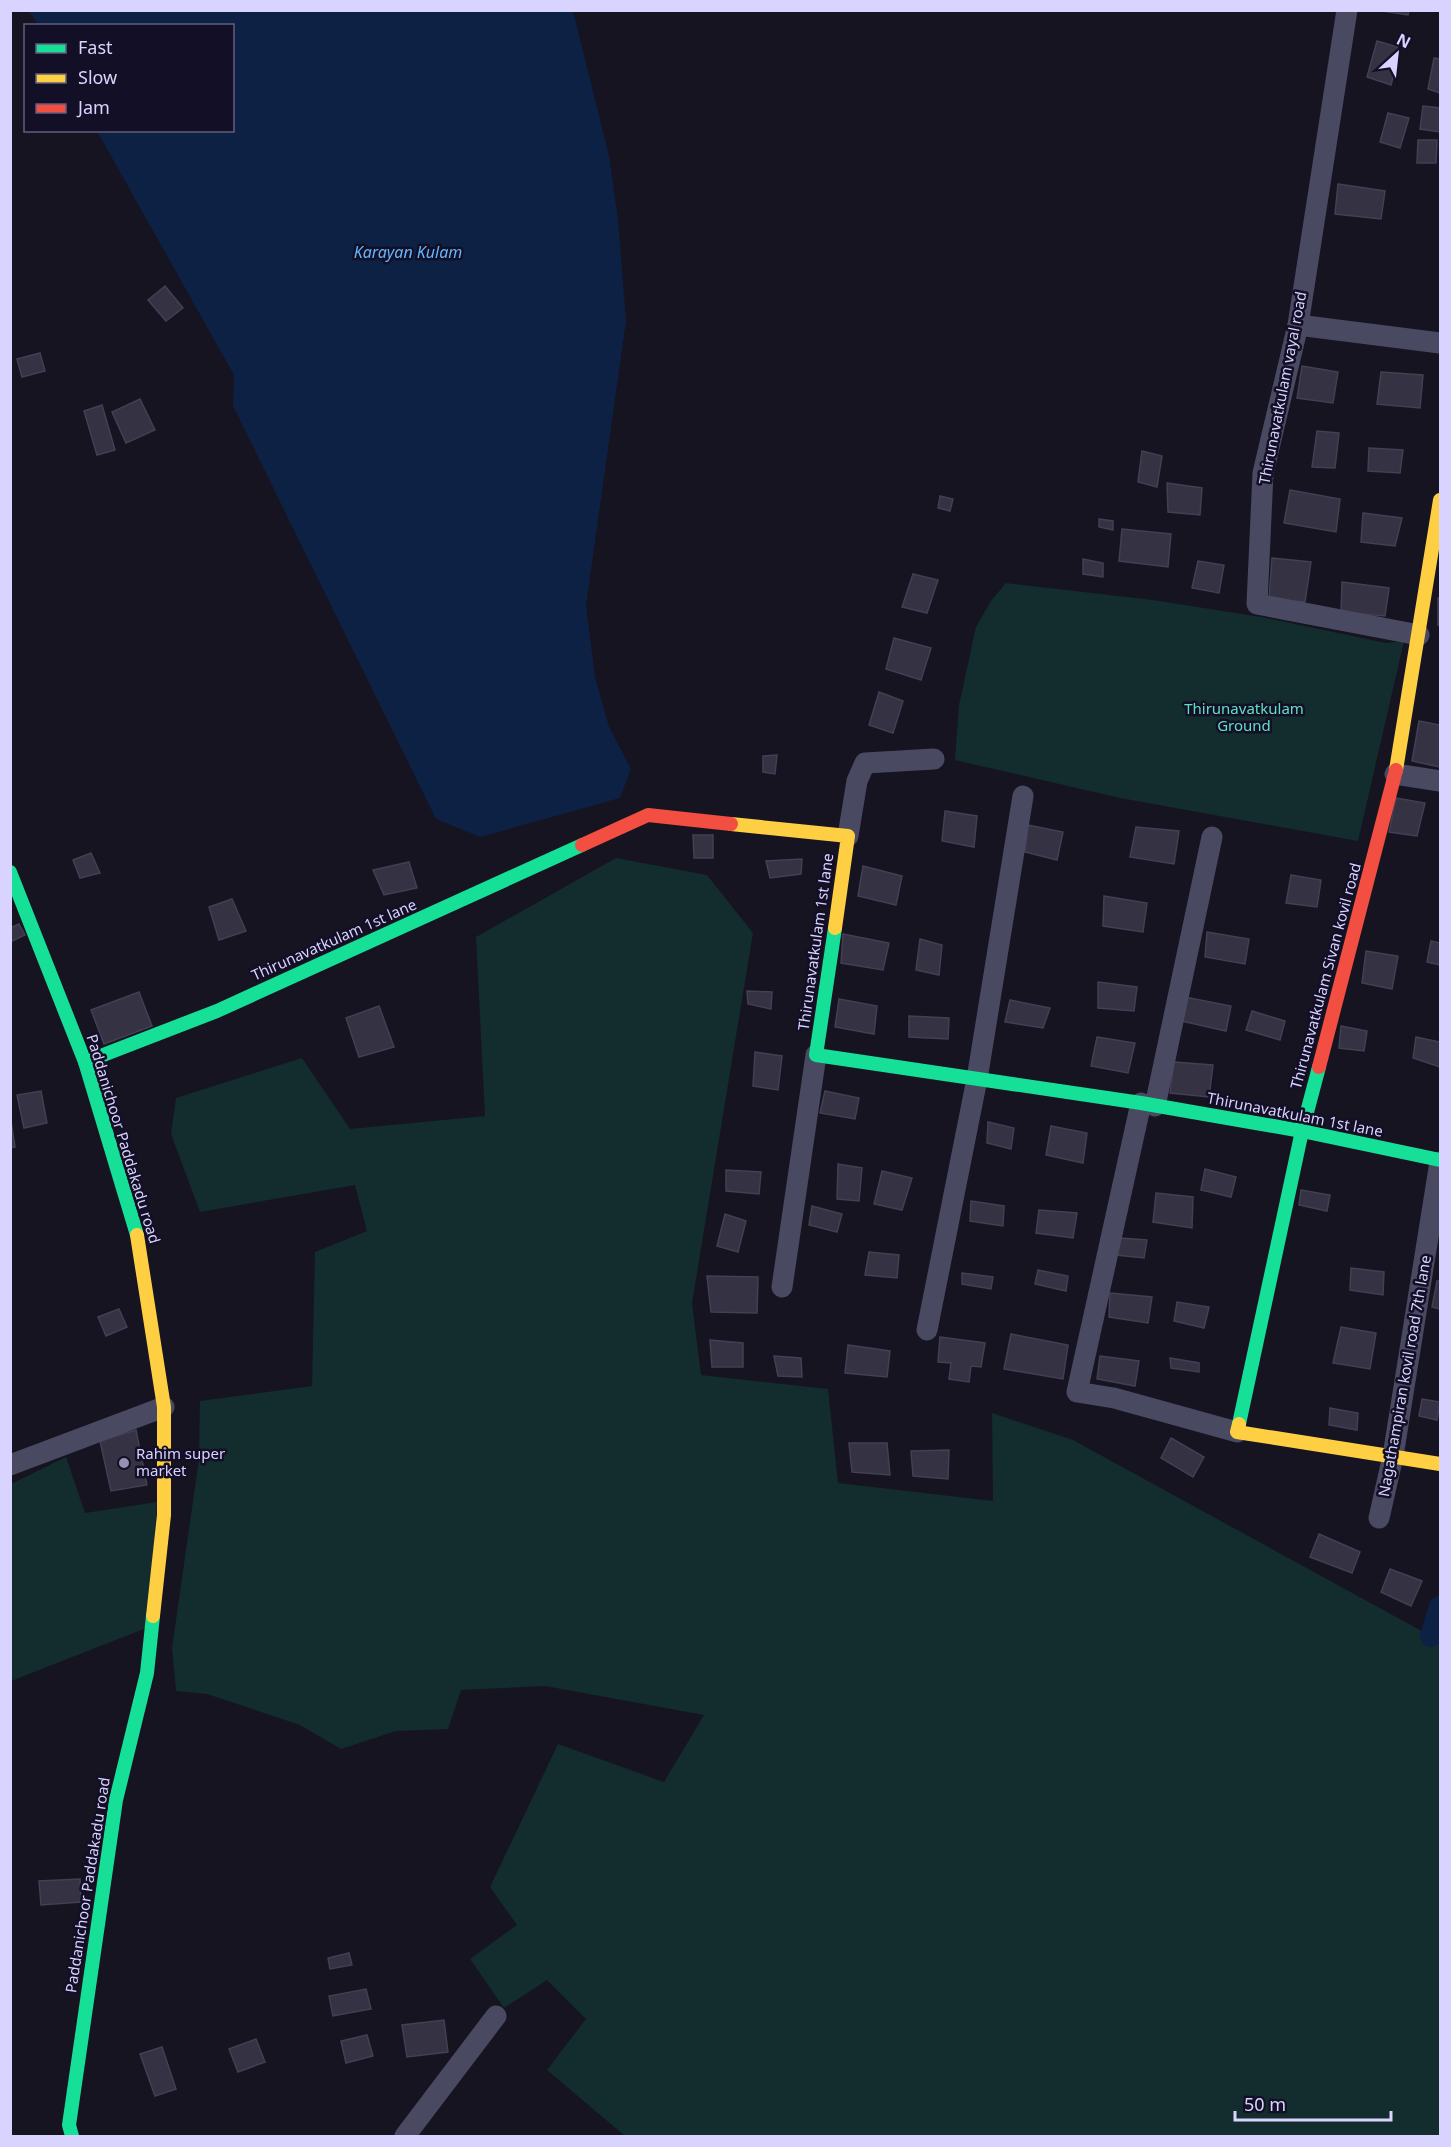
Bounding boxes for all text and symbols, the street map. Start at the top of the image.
legend [24,24,234,132]
north arrow [1367,24,1427,84]
text: N [1393,28,1415,53]
text: Fast [78,35,113,59]
text: Slow [78,65,117,89]
text: Jam [76,95,110,119]
water label: Karayan Kulam [354,241,462,263]
street label: Thirunavatkulam vayal road [1253,290,1311,486]
park label: Thirunavatkulam Ground [1184,698,1304,735]
street label: Thirunavatkulam 1st lane [793,852,837,1032]
street label: Thirunavatkulam Sivan kovil road [1285,860,1365,1091]
street label: Thirunavatkulam 1st lane [248,894,419,985]
street label: Paddanichoor Paddakadu road [83,1032,165,1246]
street label: Thirunavatkulam 1st lane [1206,1087,1385,1141]
street label: Nagathampiran kovil road 7th lane [1373,1253,1435,1498]
place label: Rahim super market [136,1443,225,1480]
marker: Rahim super market [117,1456,131,1470]
street label: Paddanichoor Paddakadu road [60,1776,114,1994]
scale bar [1235,2084,1391,2122]
text: 50 m [1244,2092,1286,2116]

